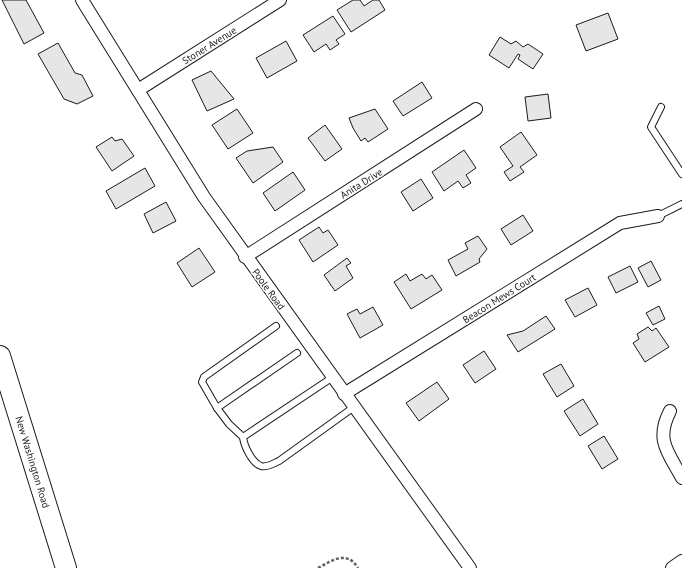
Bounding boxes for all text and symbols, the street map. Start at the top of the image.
street label: Stoner Avenue [180,24,239,67]
street label: Anita Drive [338,165,385,202]
street label: Poole Road [249,266,288,312]
street label: Beacon Mews Court [460,270,539,326]
street label: New Washington Road [12,415,53,510]

